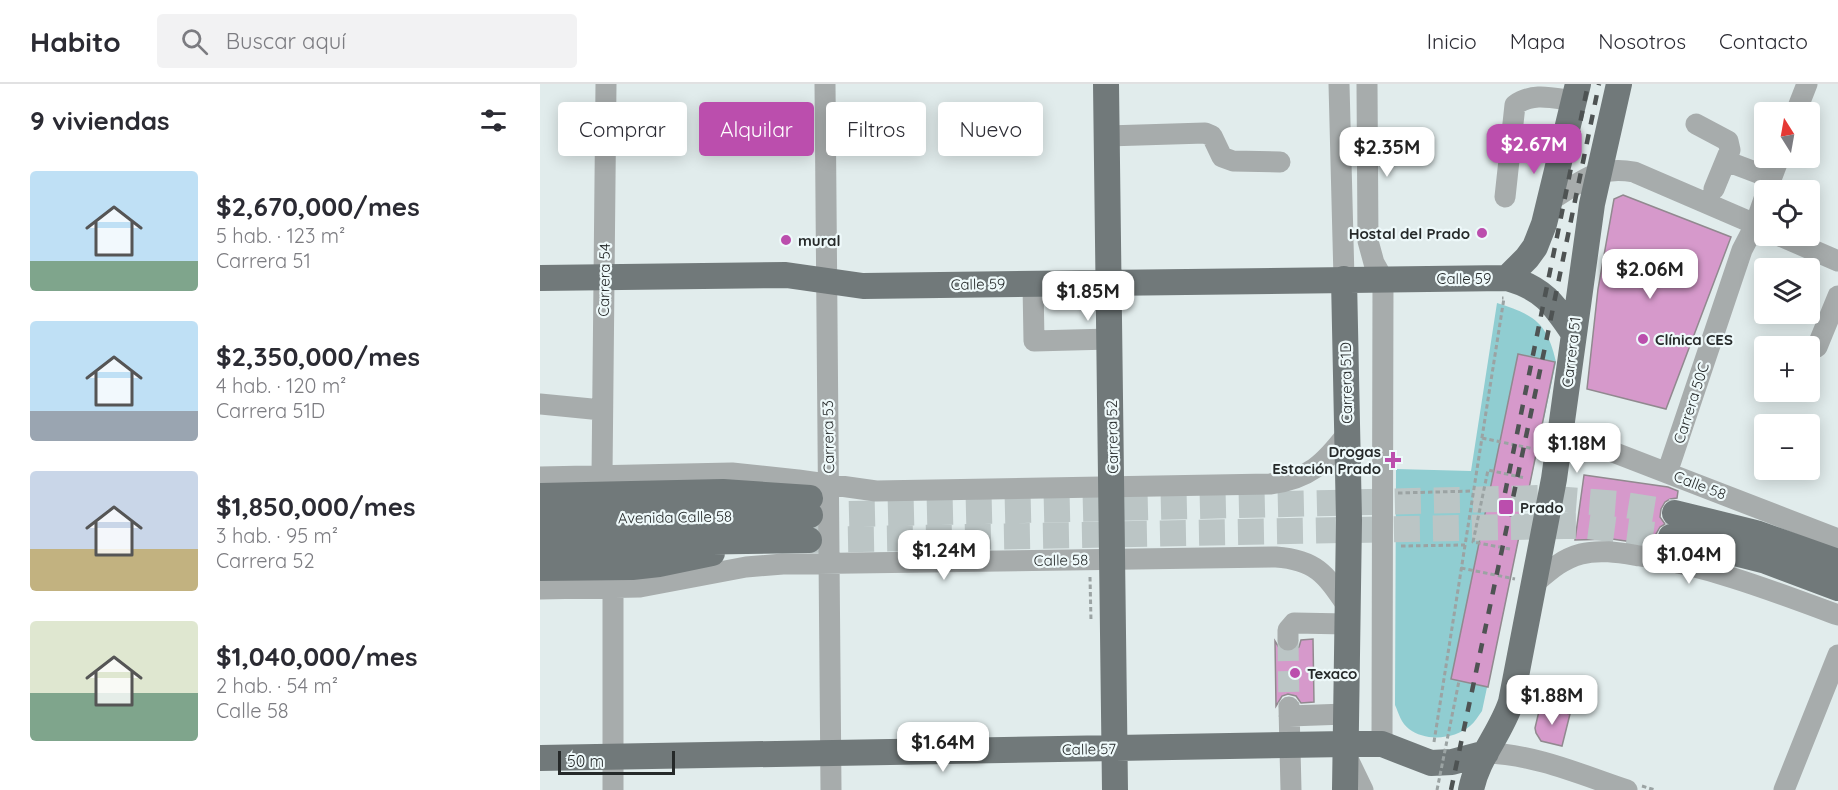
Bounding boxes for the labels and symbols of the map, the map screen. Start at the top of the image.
north arrow [1754,102,1820,168]
pin: $2.67M [1485,124,1583,175]
pin: $2.35M [1338,127,1436,178]
place label: Hostal del Prado [1349,224,1470,243]
marker: Hostal del Prado [1475,226,1489,240]
place label: mural [798,231,840,250]
marker: mural [779,233,793,247]
street label: Carrera 54 [594,243,614,317]
pin: $2.06M [1601,249,1699,300]
street label: Calle 59 [1437,269,1491,288]
pin: $1.85M [1039,271,1137,322]
street label: Calle 59 [950,274,1006,294]
street label: Carrera 51 [1557,316,1585,388]
place label: Clínica CES [1655,330,1733,349]
marker: Clínica CES [1636,332,1650,346]
street label: Carrera 51D [1336,342,1356,424]
street label: Carrera 50C [1669,360,1713,446]
street label: Carrera 53 [818,400,838,474]
street label: Carrera 52 [1102,400,1122,474]
pin: $1.18M [1528,423,1626,474]
place label: Drogas Estación Prado [1272,442,1381,478]
marker: Drogas Estación Prado [1386,453,1400,467]
street label: Calle 58 [1671,466,1729,504]
marker: Prado [1497,498,1515,516]
place label: Prado [1520,498,1564,517]
street label: Avenida Calle 58 [618,507,732,527]
pin: $1.24M [895,530,993,581]
pin: $1.04M [1640,534,1738,585]
street label: Calle 58 [1034,550,1088,570]
place label: Texaco [1307,664,1357,683]
marker: Texaco [1288,666,1302,680]
pin: $1.88M [1503,675,1601,726]
pin: $1.64M [894,722,992,773]
street label: Calle 57 [1062,739,1117,759]
scale bar [558,748,675,776]

